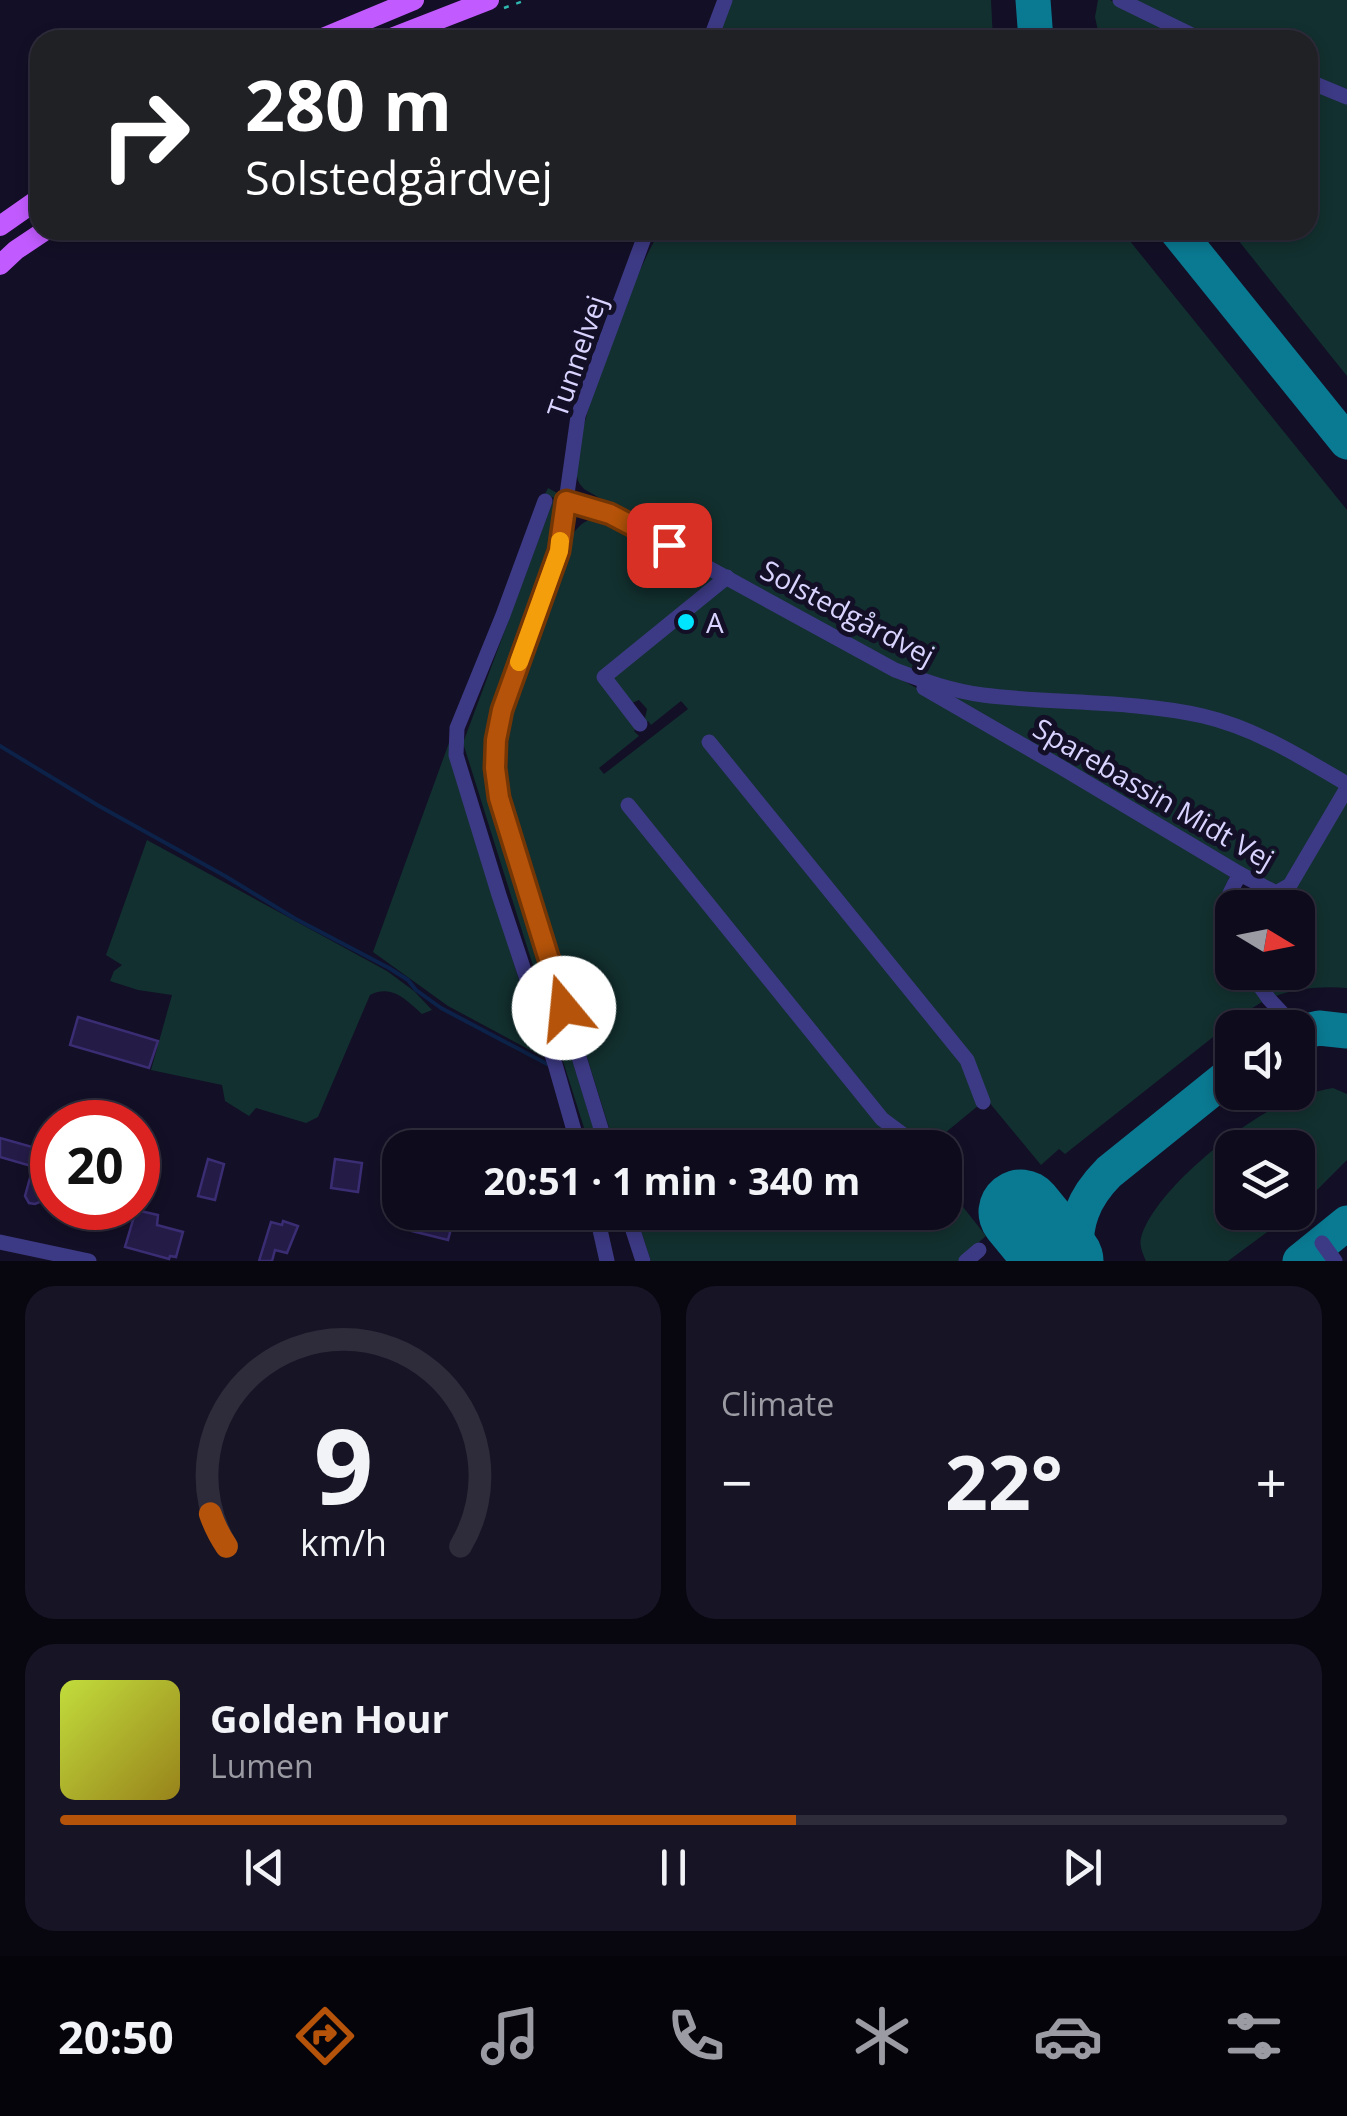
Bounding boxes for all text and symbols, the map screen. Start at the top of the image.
text: 280 m [245,56,452,152]
icon: right [80,70,210,200]
text: Solstedgårdvej [245,147,553,208]
street label: Tunnelvej [537,290,615,422]
pin [627,503,712,588]
icon: arrive [642,518,697,573]
street label: Solstedgårdvej [755,550,941,674]
place label: A [706,603,724,641]
marker: A [675,611,697,633]
street label: Sparebassin Midt Vej [1027,708,1281,878]
north arrow [1215,890,1315,990]
map controls [1215,890,1315,1230]
position arrow [512,956,616,1060]
button: sound [1215,1010,1315,1110]
speed limit sign: 20 [30,1100,160,1230]
button: layers [1215,1130,1315,1230]
text: 20:51 · 1 min · 340 m [484,1154,860,1206]
text: Climate [721,1382,834,1425]
text: 9 [313,1393,373,1534]
text: 22° [945,1430,1063,1532]
text: − [721,1444,752,1519]
text: + [1256,1444,1287,1519]
text: km/h [300,1518,386,1566]
text: Golden Hour [210,1692,449,1744]
text: Lumen [210,1744,314,1787]
icon: previous [237,1840,292,1895]
icon: pause [646,1840,701,1895]
icon: next [1055,1840,1110,1895]
icon: directions [290,2001,360,2071]
icon: music [475,2001,545,2071]
icon: phone [661,2001,731,2071]
icon: climate [847,2001,917,2071]
icon: car [1033,2001,1103,2071]
icon: filters [1219,2001,1289,2071]
text: 20:50 [58,2006,174,2067]

